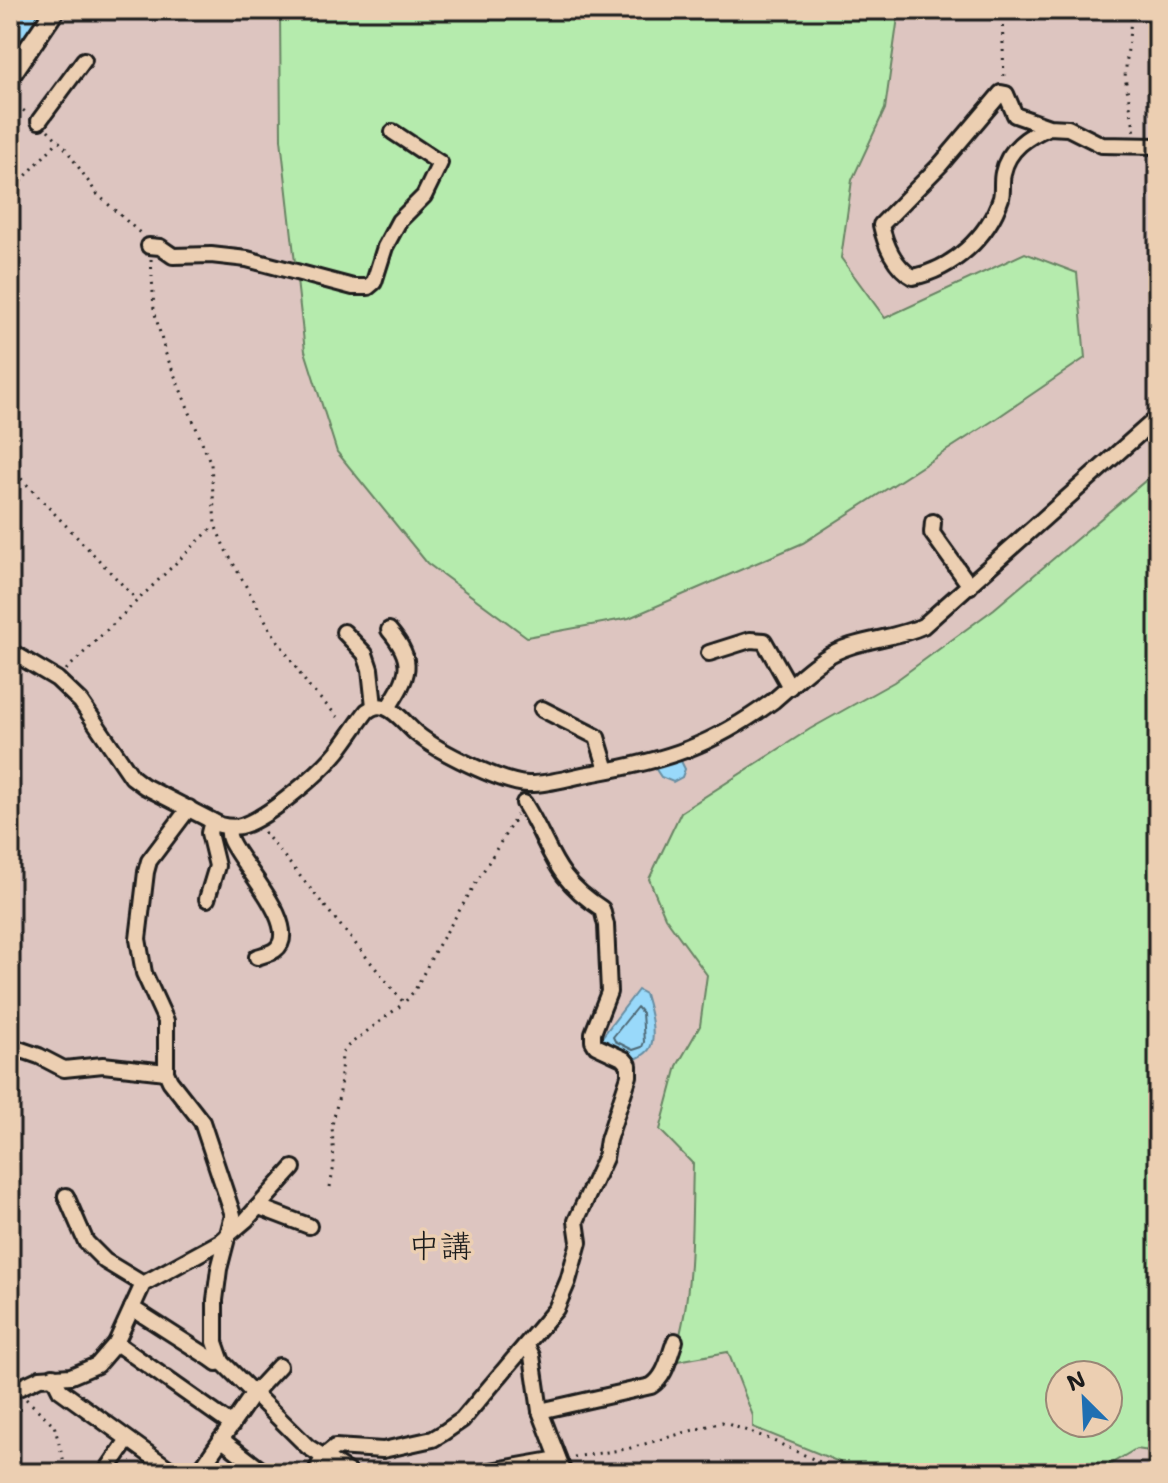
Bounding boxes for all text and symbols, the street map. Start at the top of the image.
district label: 中講 [408,1224,472,1267]
north arrow [1044,1359,1124,1439]
text: N [1062,1364,1090,1398]

